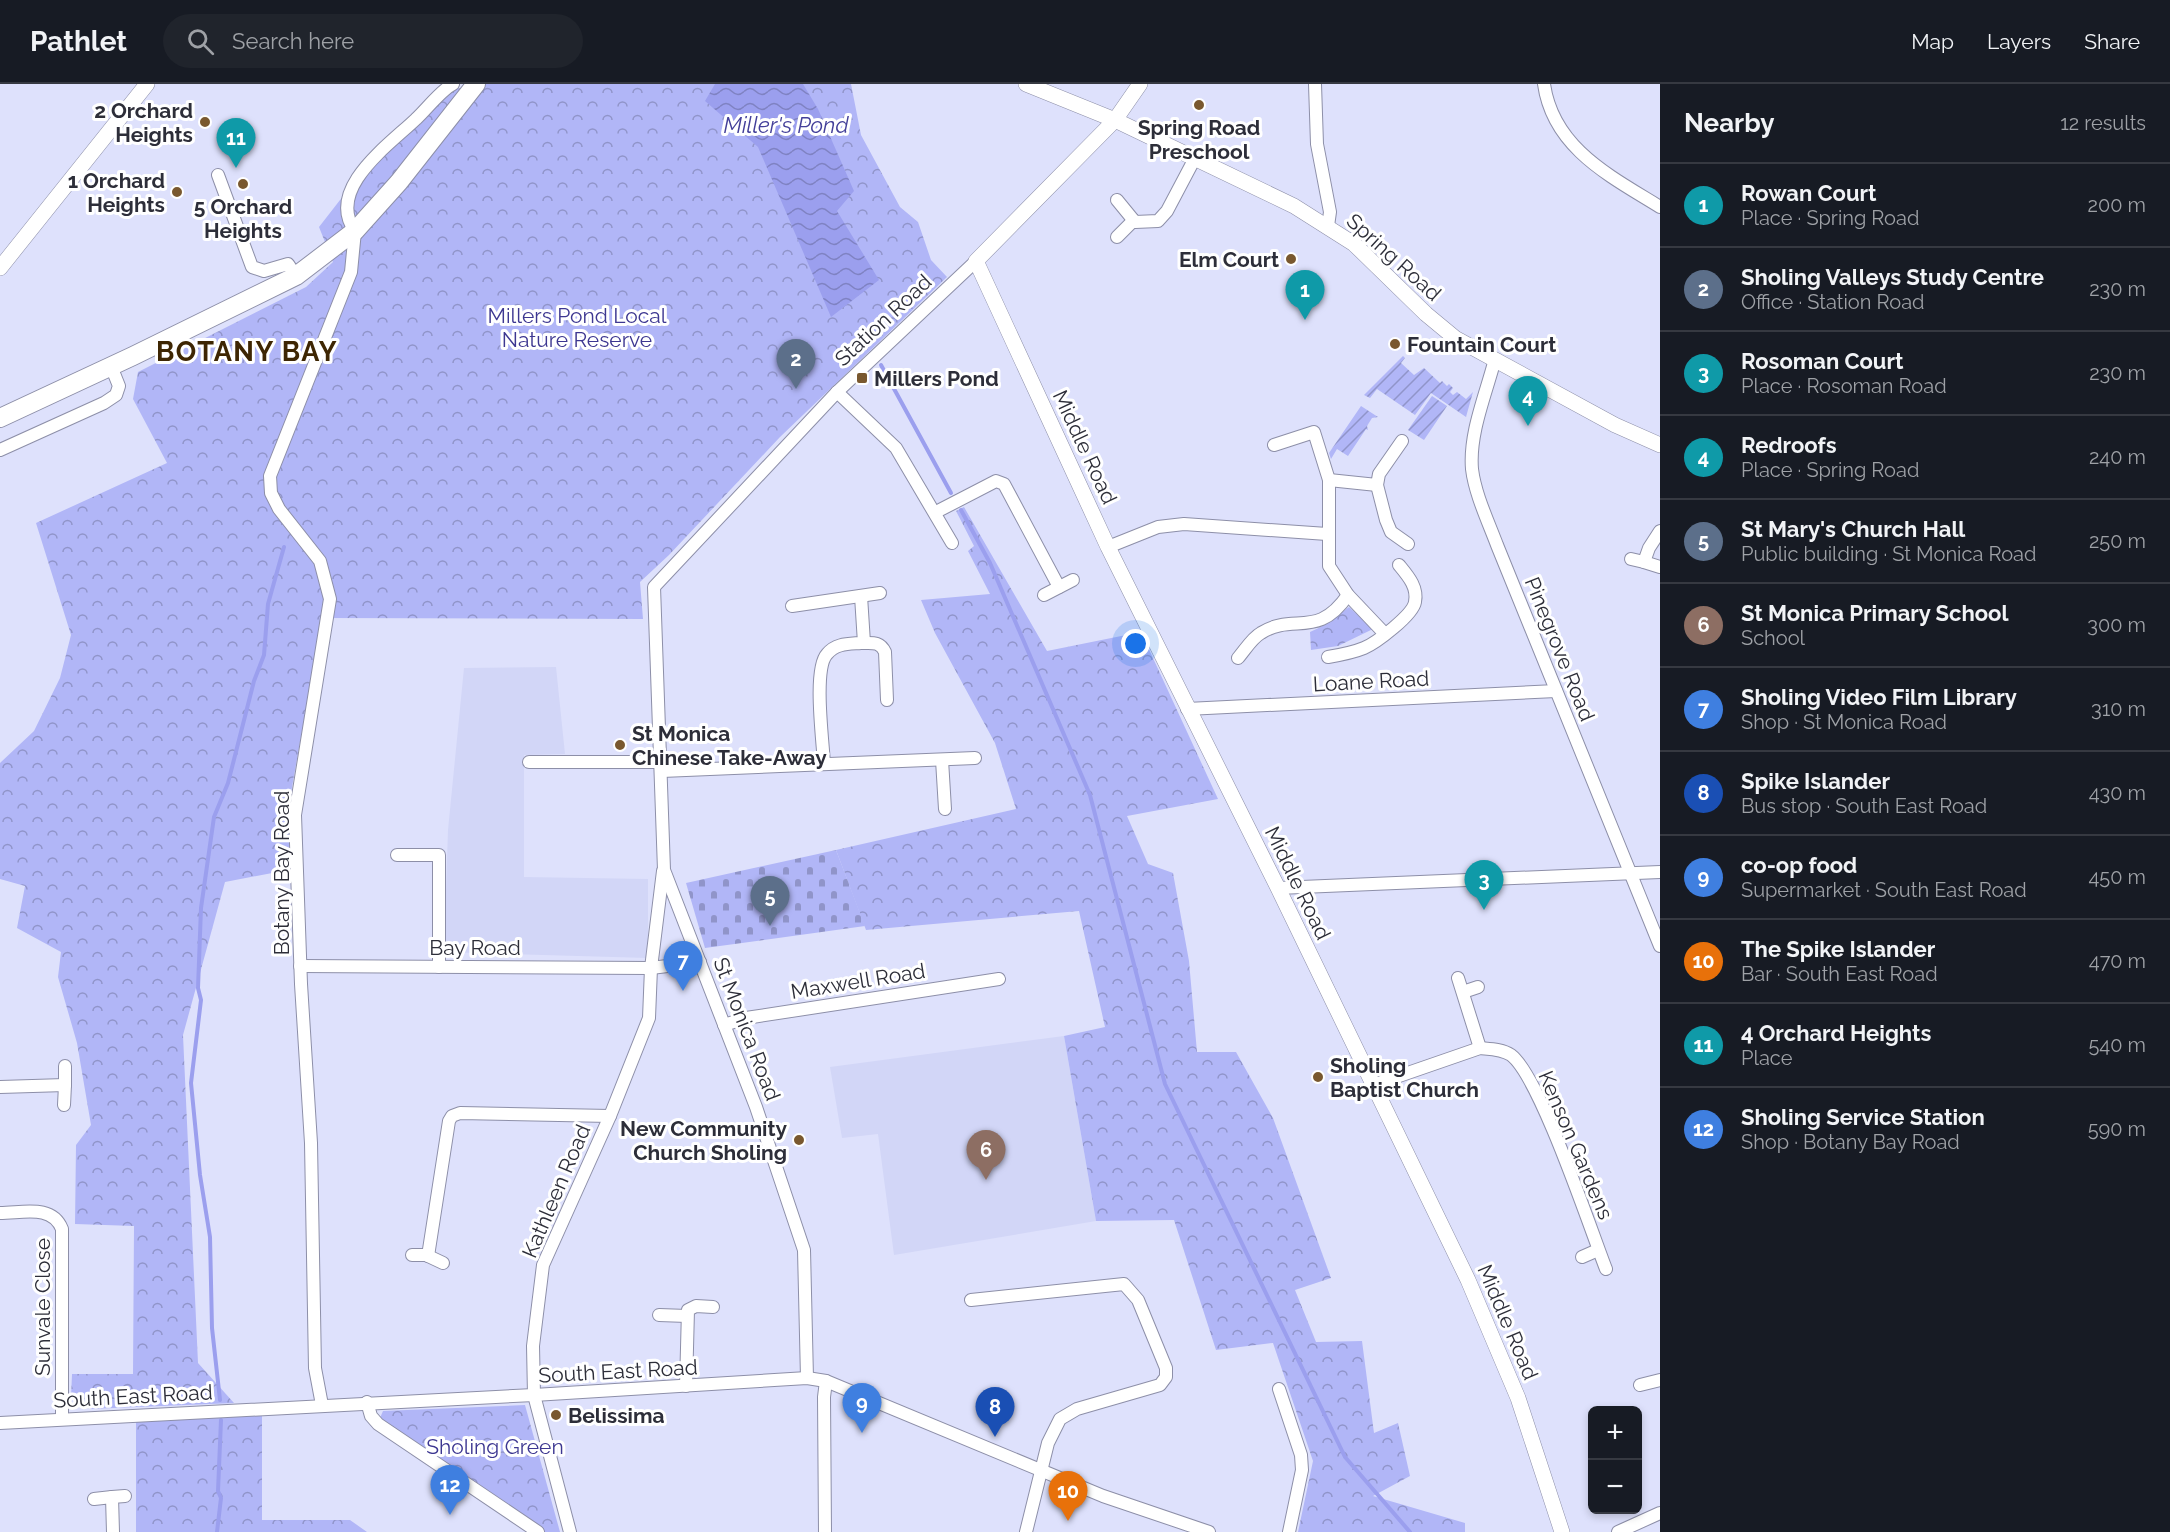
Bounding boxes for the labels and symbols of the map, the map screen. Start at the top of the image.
place label: 2 Orchard Heights [94,98,193,147]
marker: Spring Road Preschool [1192,98,1206,112]
water label: Miller's Pond [723,112,849,138]
marker: 2 Orchard Heights [198,115,212,129]
place label: Spring Road Preschool [1138,115,1260,164]
pin: 11 [216,118,256,168]
place label: 1 Orchard Heights [68,168,165,217]
marker: 5 Orchard Heights [236,177,250,191]
marker: 1 Orchard Heights [170,185,184,199]
place label: 5 Orchard Heights [194,194,292,243]
street label: Spring Road [1342,208,1446,306]
place label: Elm Court [1179,247,1279,272]
marker: Elm Court [1284,252,1298,266]
street label: Station Road [829,269,937,371]
pin: 1 [1286,270,1324,320]
park label: Millers Pond Local Nature Reserve [488,303,667,352]
place label: Fountain Court [1407,332,1556,357]
district label: BOTANY BAY [156,336,338,367]
marker: Fountain Court [1388,337,1402,351]
pin: 2 [776,340,816,389]
place label: Millers Pond [874,366,999,391]
marker: Millers Pond [855,371,869,385]
pin: 4 [1508,376,1547,426]
street label: Middle Road [1048,386,1122,508]
street label: Pinegrove Road [1520,573,1600,725]
your location [1121,629,1150,658]
street label: Loane Road [1312,665,1430,697]
place label: St Monica Chinese Take-Away [632,721,827,770]
marker: St Monica Chinese Take-Away [613,738,627,752]
street label: Botany Bay Road [269,791,294,955]
street label: Middle Road [1260,822,1336,944]
pin: 3 [1464,860,1504,910]
pin: 5 [750,876,790,926]
street label: Bay Road [429,935,521,960]
pin: 7 [664,942,702,991]
street label: St Monica Road [708,954,786,1104]
street label: Maxwell Road [789,958,927,1004]
place label: Sholing Baptist Church [1330,1053,1479,1102]
street label: Kenson Gardens [1533,1067,1619,1223]
marker: Sholing Baptist Church [1311,1070,1325,1084]
place label: New Community Church Sholing [620,1116,787,1165]
street label: Kathleen Road [517,1121,595,1261]
pin: 6 [966,1130,1006,1180]
marker: New Community Church Sholing [792,1133,806,1147]
street label: Sunvale Close [30,1238,55,1376]
street label: Middle Road [1472,1261,1544,1383]
street label: South East Road [538,1354,698,1388]
street label: South East Road [53,1379,213,1413]
pin: 9 [842,1384,882,1433]
pin: 8 [976,1388,1014,1437]
place label: Belissima [568,1403,665,1428]
marker: Belissima [549,1408,563,1422]
park label: Sholing Green [426,1434,564,1459]
pin: 12 [430,1466,470,1515]
pin: 10 [1048,1472,1088,1521]

